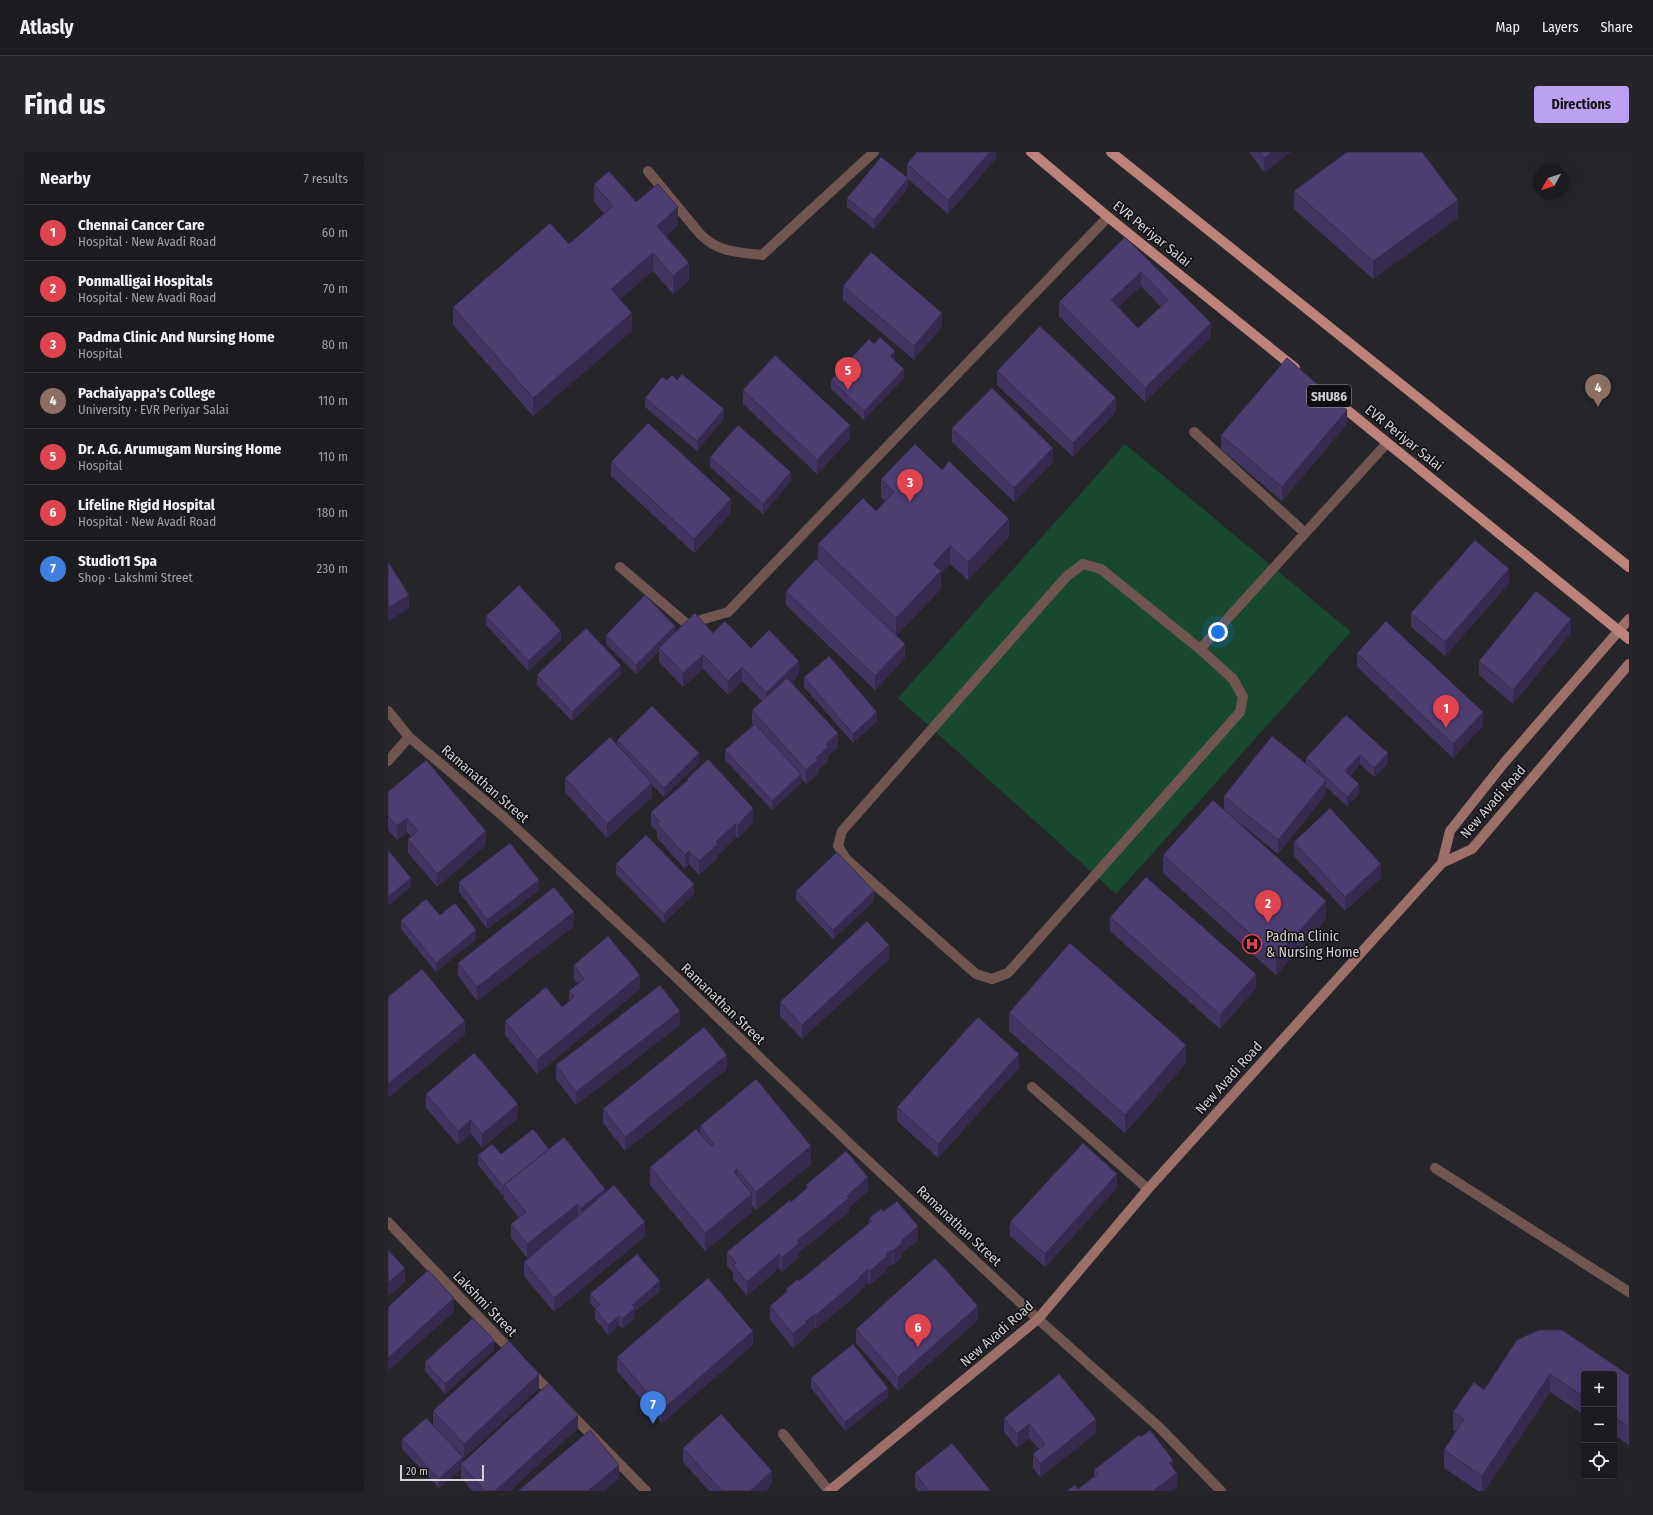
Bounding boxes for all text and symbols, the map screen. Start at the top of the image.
text: Atlasly [20,16,74,39]
text: Map [1496,19,1520,36]
text: Layers [1542,19,1578,36]
text: Share [1600,19,1633,36]
button: Directions [1534,86,1629,123]
text: Find us [24,88,106,121]
north arrow [1533,164,1569,200]
text: Nearby [40,168,91,189]
text: 7 results [304,171,348,186]
street label: EVR Periyar Salai [1109,197,1195,271]
text: Chennai Cancer Care [78,216,205,234]
text: 1 [50,225,56,240]
text: 60 m [322,225,348,240]
text: Hospital · New Avadi Road [78,234,216,249]
text: Ponmalligai Hospitals [78,272,213,290]
text: 2 [50,281,56,296]
text: 70 m [323,281,348,296]
text: Hospital · New Avadi Road [78,290,216,305]
text: Padma Clinic And Nursing Home [78,328,275,346]
text: 3 [50,337,56,352]
text: 80 m [322,337,348,352]
text: Hospital [78,346,122,361]
pin: 5 [835,357,861,390]
pin: 4 [1585,374,1611,407]
text: Pachaiyappa's College [78,384,215,402]
road number: SHU86 [1307,385,1351,407]
text: 4 [50,393,56,408]
text: 110 m [318,393,348,408]
street label: EVR Periyar Salai [1361,401,1447,475]
text: University · EVR Periyar Salai [78,402,229,417]
text: Dr. A.G. Arumugam Nursing Home [78,440,281,458]
text: 5 [50,449,56,464]
text: 110 m [318,449,348,464]
text: Hospital [78,458,122,473]
pin: 3 [897,469,923,502]
text: Lifeline Rigid Hospital [78,496,215,514]
text: 6 [50,505,56,520]
text: 180 m [317,505,348,520]
text: Hospital · New Avadi Road [78,514,216,529]
text: Studio11 Spa [78,552,157,570]
text: 7 [50,561,56,576]
text: 230 m [317,561,348,576]
text: Shop · Lakshmi Street [78,570,193,585]
your location [1208,622,1228,642]
pin: 1 [1433,695,1459,728]
street label: Ramanathan Street [438,741,532,827]
street label: New Avadi Road [1457,762,1529,842]
pin: 2 [1255,890,1281,923]
place label: Padma Clinic & Nursing Home [1266,928,1359,961]
hospital icon: Padma Clinic & Nursing Home [1241,933,1263,955]
street label: Ramanathan Street [677,960,769,1049]
street label: New Avadi Road [1192,1038,1266,1118]
street label: Ramanathan Street [913,1182,1005,1270]
street label: Lakshmi Street [449,1268,521,1341]
street label: New Avadi Road [957,1298,1037,1370]
pin: 6 [905,1314,931,1347]
map controls [1581,1371,1617,1479]
button: + [1581,1371,1617,1407]
pin: 7 [640,1391,666,1424]
button: − [1581,1407,1617,1443]
button: locate [1581,1443,1617,1479]
scale bar [400,1463,484,1482]
text: 20 m [406,1465,428,1478]

